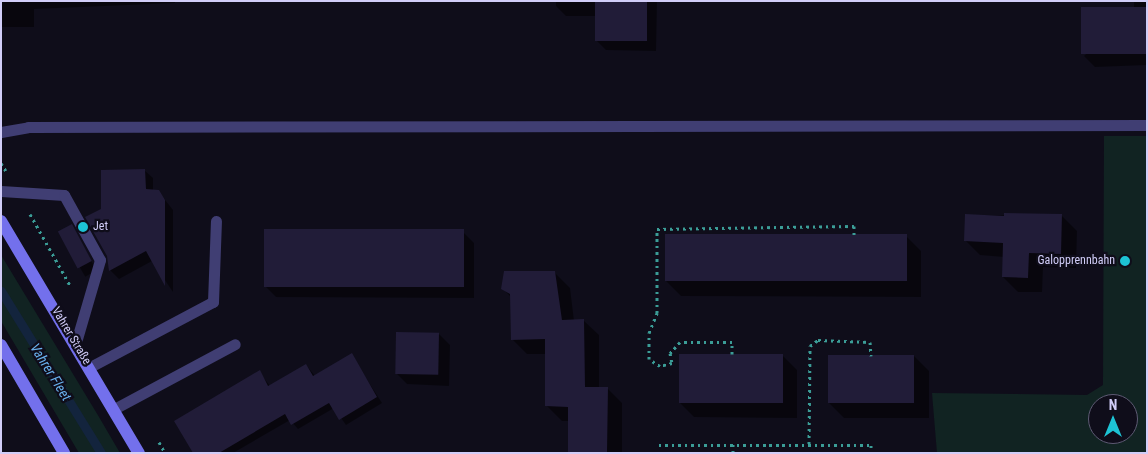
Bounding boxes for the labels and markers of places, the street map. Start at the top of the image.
place label: Jet [93,220,108,234]
marker: Jet [77,221,89,233]
place label: Galopprennbahn [1037,254,1115,268]
marker: Galopprennbahn [1119,255,1131,267]

